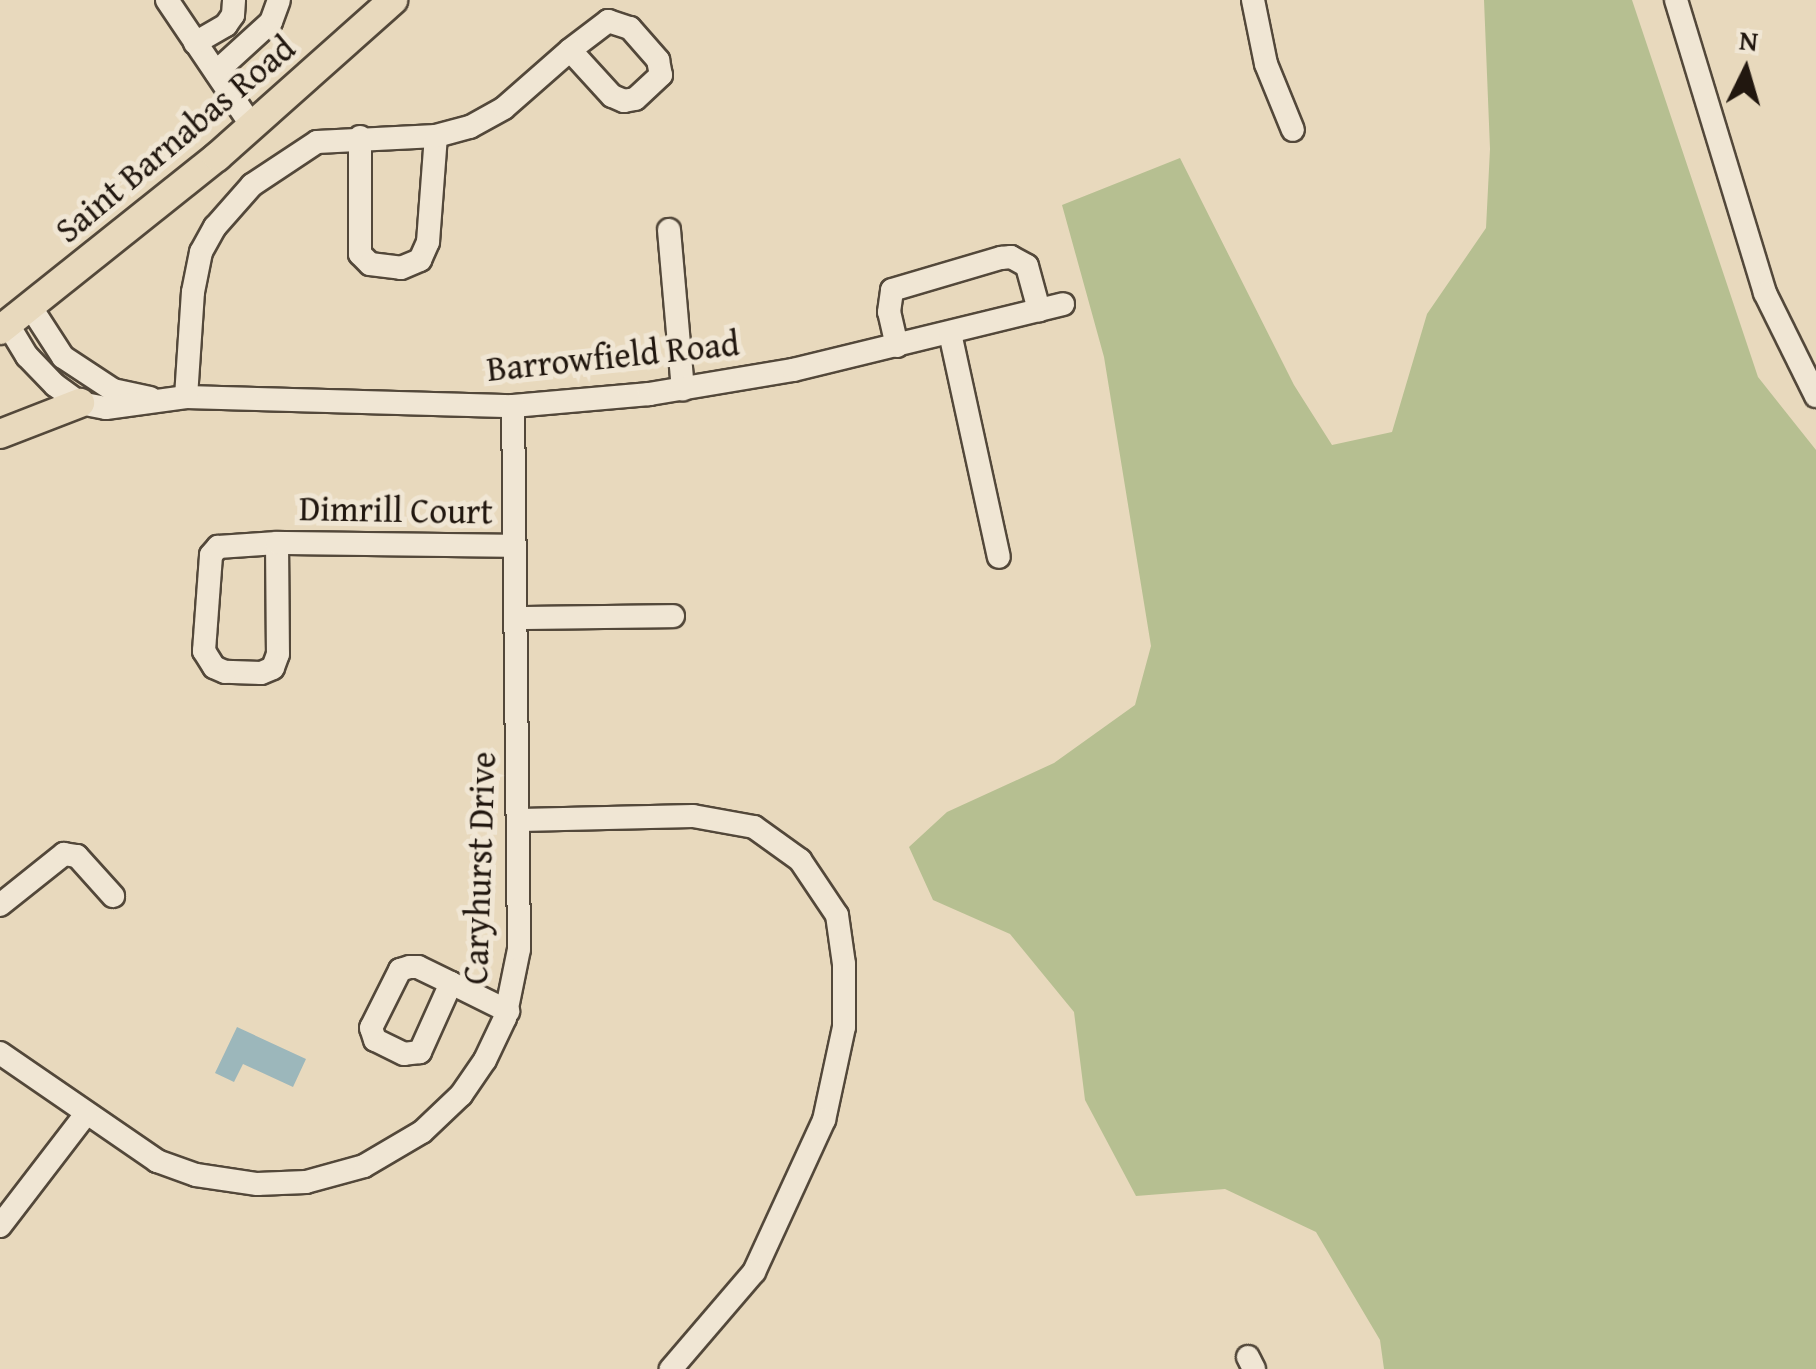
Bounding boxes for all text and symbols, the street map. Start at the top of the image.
text: N [1738,18,1760,61]
north arrow [1696,20,1796,120]
street label: Saint Barnabas Road [47,27,303,251]
street label: Barrowfield Road [485,322,741,390]
street label: Dimrill Court [299,487,493,533]
street label: Caryhurst Drive [454,751,504,985]

